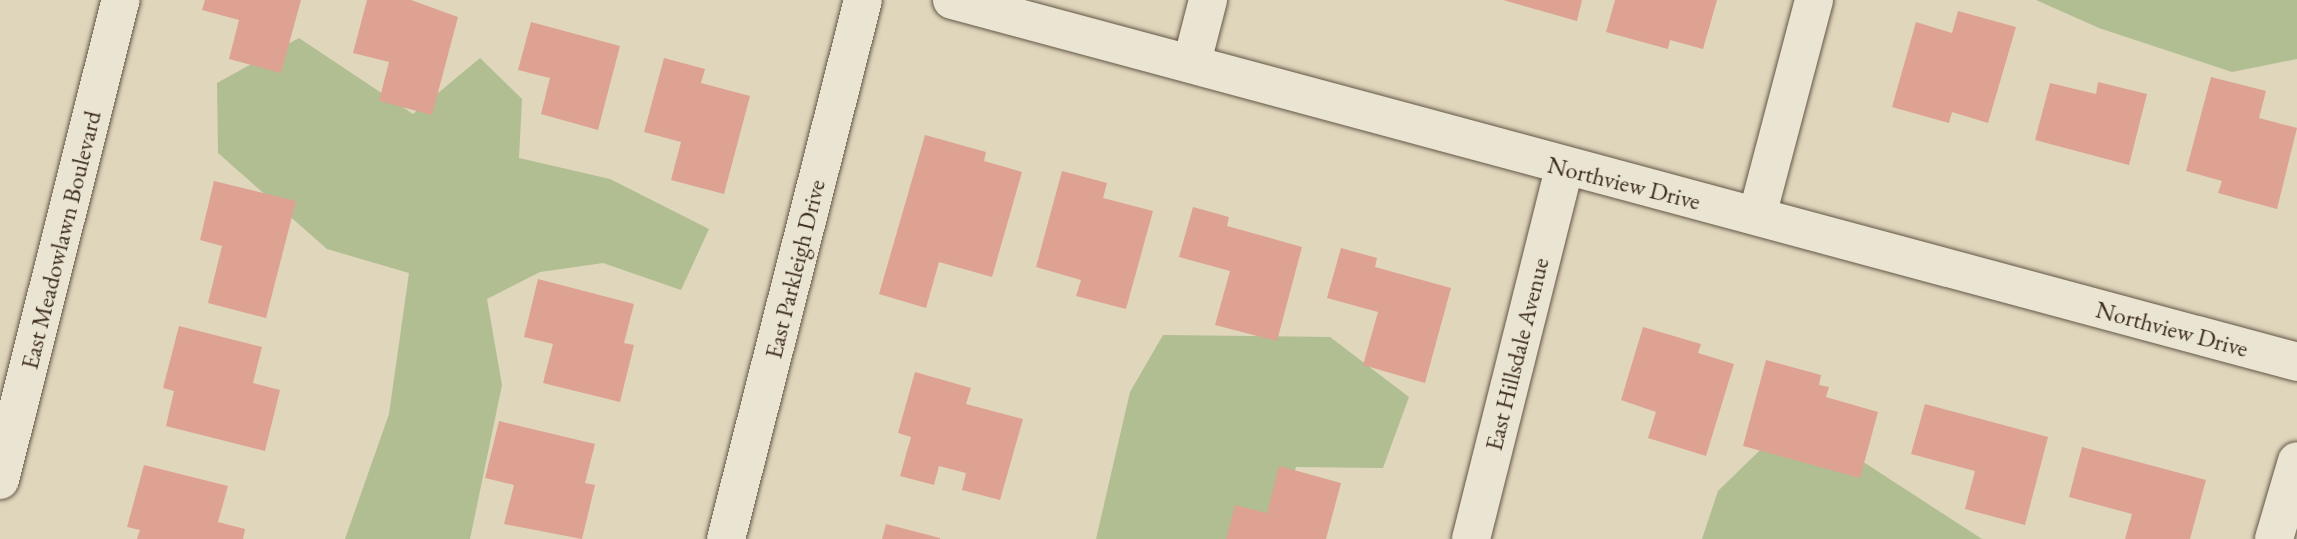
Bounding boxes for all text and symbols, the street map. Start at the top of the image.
street label: East Meadowlawn Boulevard [15,108,107,372]
street label: Northview Drive [1545,150,1703,216]
street label: East Parkleigh Drive [759,177,831,361]
street label: East Hillsdale Avenue [1479,255,1555,453]
street label: Northview Drive [2093,295,2251,363]

